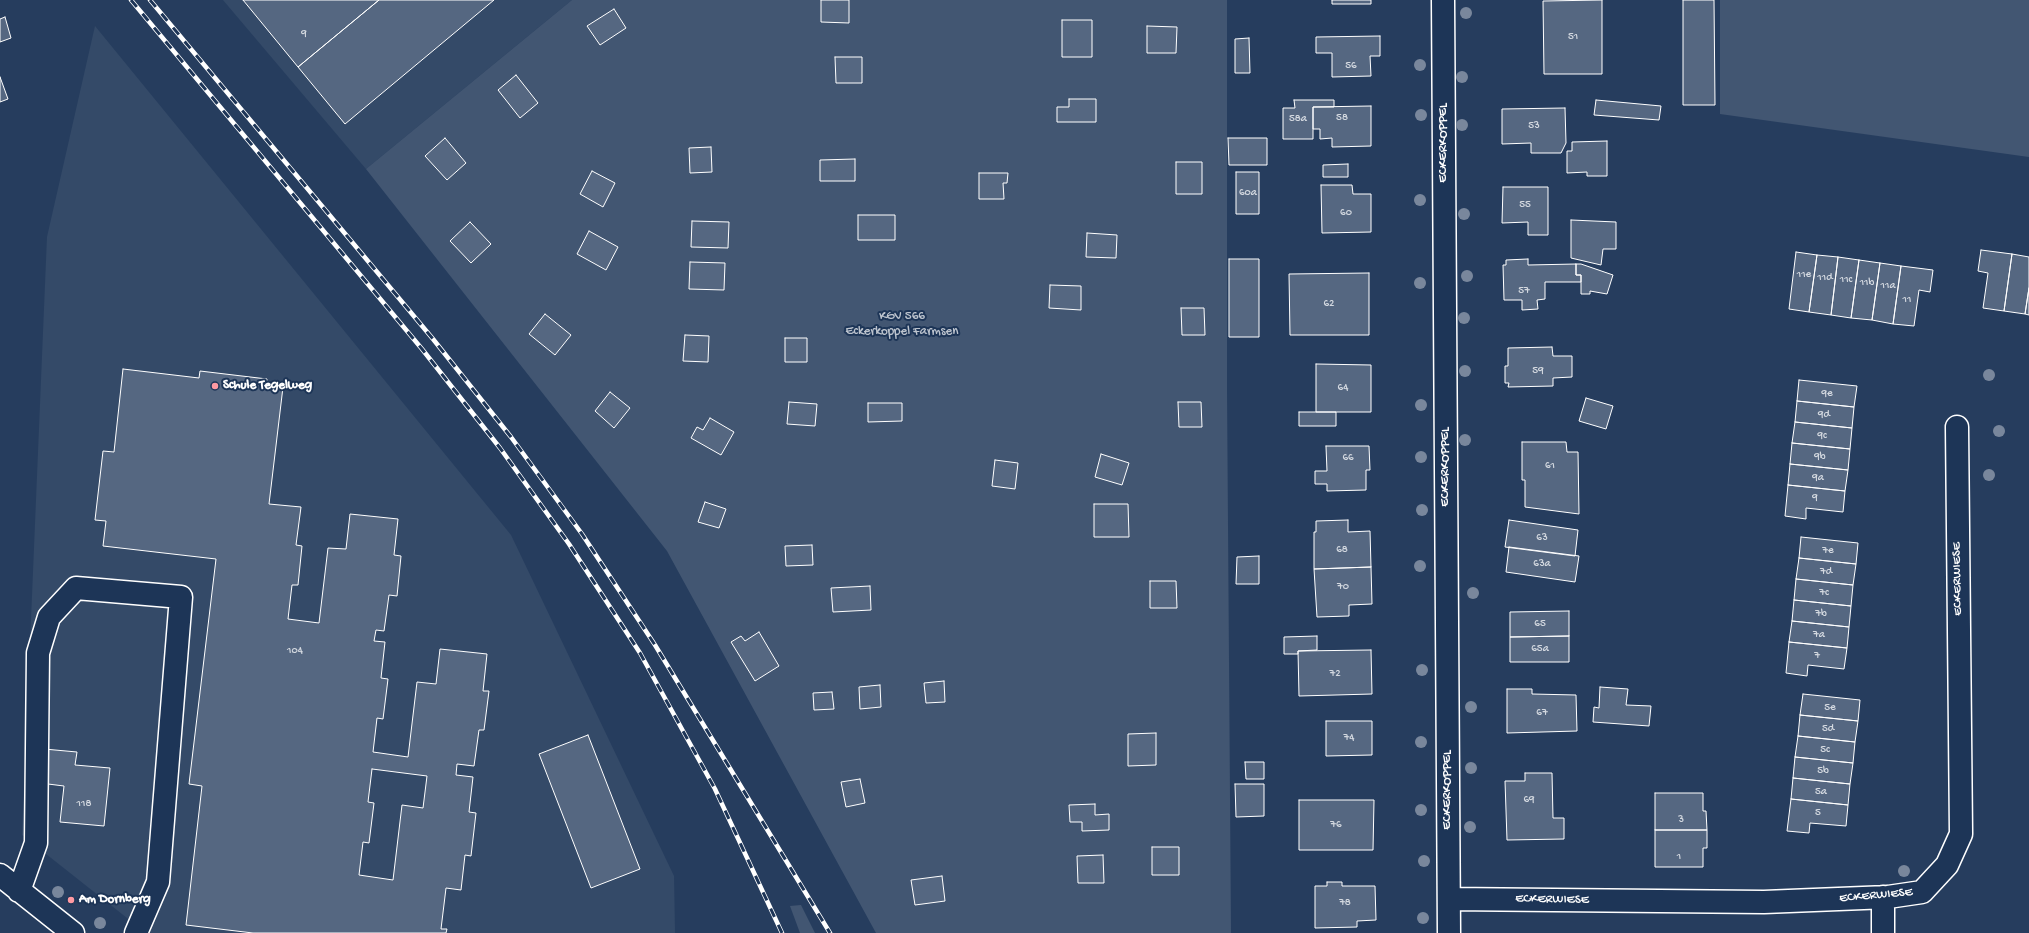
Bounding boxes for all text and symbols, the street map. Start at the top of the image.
house number: 9 [301,27,307,41]
house number: 51 [1568,30,1578,44]
house number: 56 [1345,59,1357,73]
street label: ECKERKOPPEL [1436,103,1452,183]
house number: 58 [1336,111,1348,125]
house number: 58a [1289,112,1307,126]
house number: 53 [1528,119,1540,133]
house number: 60a [1239,186,1257,200]
house number: 55 [1519,198,1531,212]
house number: 60 [1340,206,1352,220]
house number: 11e [1797,268,1811,282]
house number: 11d [1817,271,1833,285]
house number: 11c [1840,273,1852,287]
house number: 11b [1860,276,1874,290]
house number: 11a [1881,279,1895,293]
house number: 57 [1518,284,1530,298]
house number: 11 [1903,293,1911,307]
house number: 62 [1324,297,1334,311]
park label: KGV 566 Eckerkoppel Farmsen [846,309,958,340]
house number: 59 [1532,364,1544,378]
place label: Schule Tegelweg [223,378,312,394]
marker: Schule Tegelweg [210,381,220,391]
house number: 64 [1338,381,1348,395]
house number: 9e [1821,387,1833,401]
house number: 9d [1818,408,1830,422]
street label: ECKERKOPPEL [1438,427,1454,507]
house number: 9c [1817,429,1827,443]
house number: 9b [1814,450,1826,464]
house number: 66 [1342,451,1354,465]
house number: 61 [1545,459,1555,473]
house number: 9a [1812,471,1824,485]
house number: 9 [1812,491,1818,505]
house number: 63 [1536,531,1548,545]
street label: ECKERWIESE [1950,542,1966,616]
house number: 68 [1336,543,1348,557]
house number: 7e [1822,544,1834,558]
house number: 63a [1533,557,1551,571]
house number: 7d [1820,565,1832,579]
house number: 70 [1337,580,1349,594]
house number: 7c [1819,586,1829,600]
house number: 7b [1815,607,1827,621]
house number: 65 [1534,617,1546,631]
house number: 7a [1813,628,1825,642]
house number: 65a [1531,642,1549,656]
house number: 104 [287,644,303,658]
house number: 7 [1814,649,1820,663]
house number: 72 [1329,667,1341,681]
house number: 5e [1824,701,1836,715]
house number: 67 [1536,706,1548,720]
house number: 5d [1822,722,1834,736]
house number: 74 [1344,731,1354,745]
house number: 5c [1820,743,1830,757]
street label: ECKERKOPPEL [1440,750,1456,830]
house number: 5b [1817,764,1829,778]
house number: 5a [1815,785,1827,799]
house number: 69 [1523,793,1535,807]
house number: 118 [77,797,91,811]
house number: 5 [1815,806,1821,820]
house number: 3 [1678,813,1684,827]
house number: 76 [1330,818,1342,832]
house number: 1 [1677,850,1681,864]
street label: ECKERWIESE [1839,885,1913,907]
place label: Am Dornberg [79,892,151,908]
street label: ECKERWIESE [1515,892,1589,908]
marker: Am Dornberg [66,895,76,905]
house number: 78 [1339,896,1351,910]

